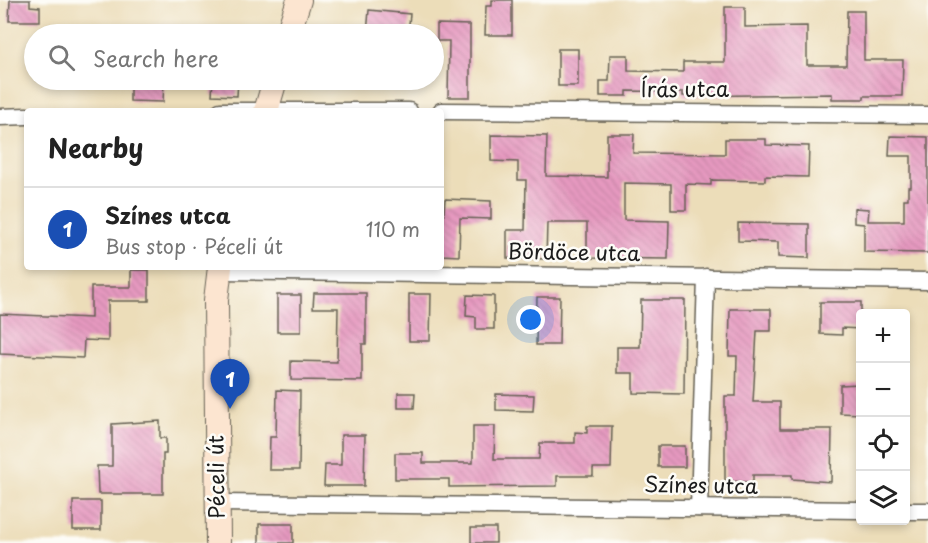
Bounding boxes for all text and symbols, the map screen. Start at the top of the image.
search box [24,24,444,90]
icon: search [45,41,78,74]
text: Search here [93,41,219,74]
street label: Írás utca [641,72,729,104]
text: Nearby [48,128,143,167]
text: Színes utca [105,198,231,231]
text: 1 [63,214,72,244]
text: 110 m [366,214,420,244]
text: Bus stop · Péceli út [105,231,283,261]
street label: Bördöce utca [507,234,641,268]
your location [516,305,545,334]
map controls [856,309,910,525]
button: + [856,309,910,363]
pin: 1 [210,360,250,409]
button: − [856,363,910,417]
button: locate [856,417,910,471]
street label: Péceli út [198,435,232,519]
street label: Színes utca [644,467,758,501]
button: layers [856,471,910,525]

